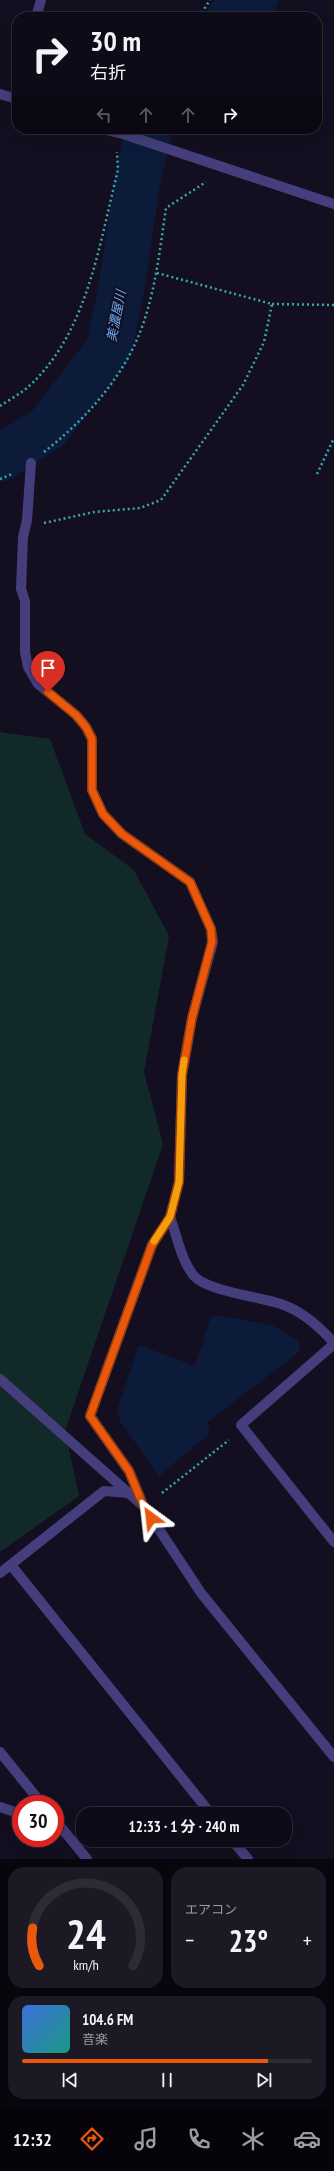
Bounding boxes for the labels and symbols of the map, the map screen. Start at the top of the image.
water label: 美濃屋川 [103,287,130,343]
pin [31,651,65,692]
position arrow [130,1497,172,1539]
speed limit sign: 30 [12,1795,64,1847]

